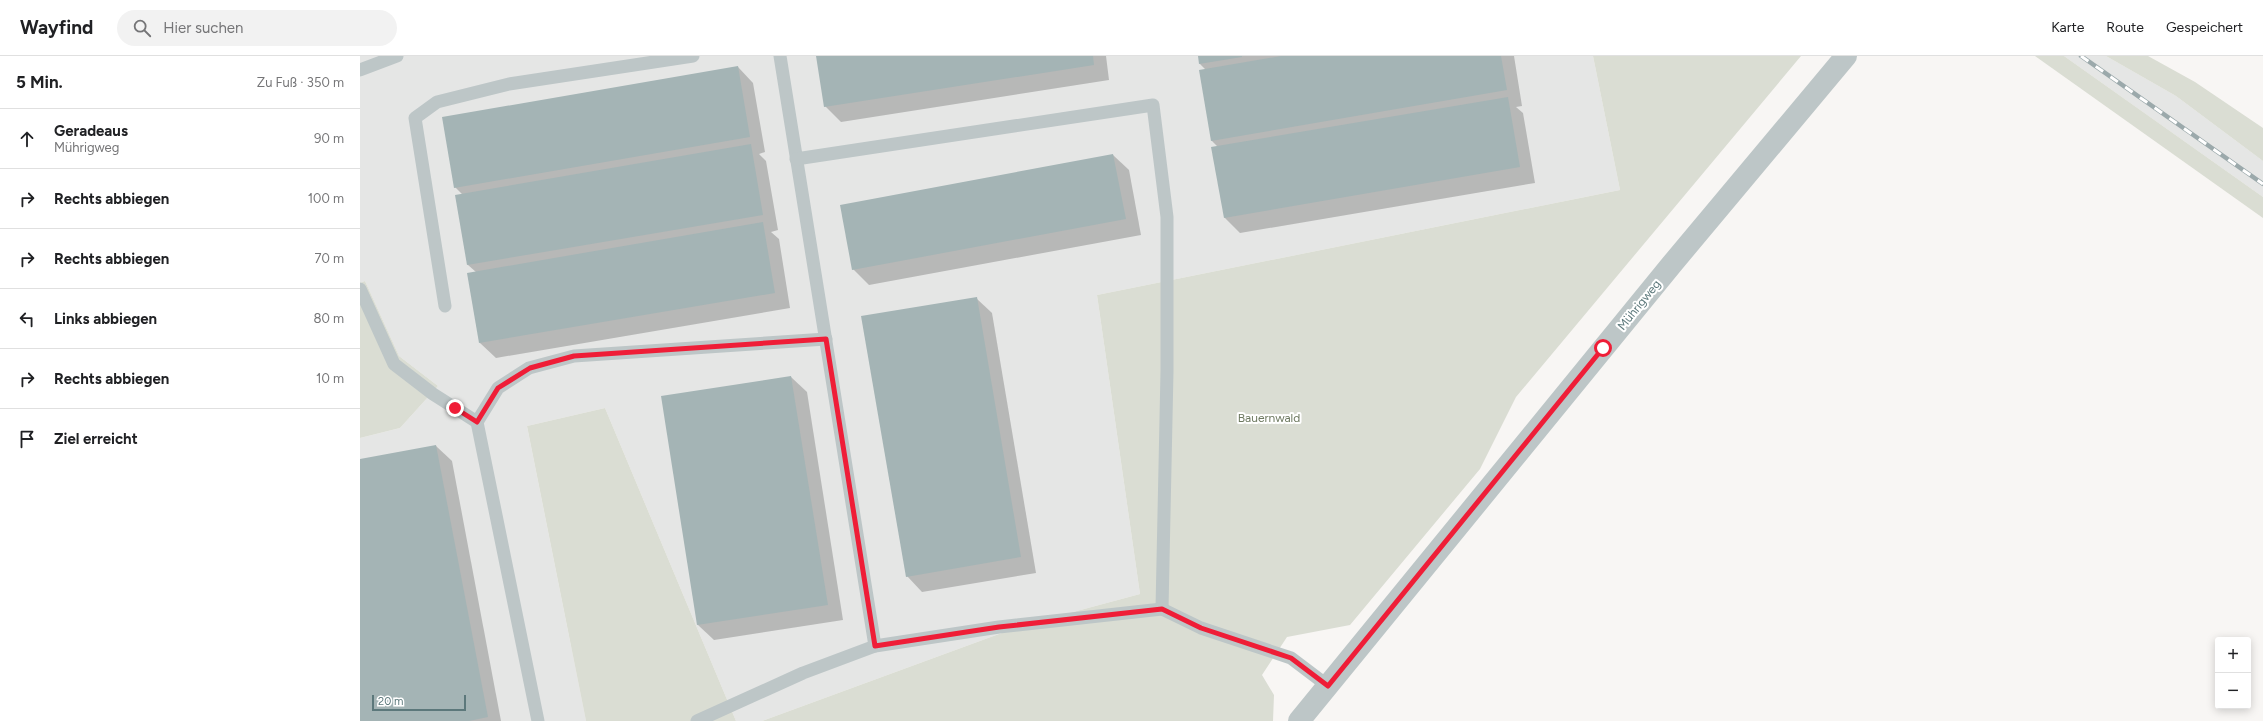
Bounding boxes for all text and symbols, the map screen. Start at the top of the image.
search box [117,10,397,46]
text: Wayfind [20,16,93,39]
icon: search [131,17,153,39]
text: Hier suchen [163,19,243,37]
text: Karte [2051,19,2084,36]
text: Route [2106,19,2144,36]
text: Gespeichert [2166,19,2243,36]
text: 5 Min. [16,72,63,92]
text: Zu Fuß · 350 m [257,75,344,90]
text: Geradeaus [54,122,128,140]
icon: ahead [16,128,38,150]
text: 90 m [314,131,344,146]
text: Mührigweg [54,140,119,155]
icon: right [16,188,38,210]
text: Rechts abbiegen [54,190,169,208]
text: 100 m [308,191,344,206]
icon: right [16,248,38,270]
text: Rechts abbiegen [54,250,169,268]
text: 70 m [314,251,344,266]
street label: Mührigweg [1615,277,1663,333]
icon: left [16,308,38,330]
text: Links abbiegen [54,310,157,328]
text: 80 m [313,311,344,326]
route start [1594,339,1612,357]
icon: right [16,368,38,390]
text: Rechts abbiegen [54,370,169,388]
text: 10 m [316,371,344,386]
route end [446,399,464,417]
park label: Bauernwald [1238,411,1300,425]
icon: arrive [16,428,38,450]
text: Ziel erreicht [54,430,138,448]
map controls [2215,637,2251,709]
button: + [2215,637,2251,673]
button: − [2215,673,2251,709]
scale bar [372,693,466,712]
text: 20 m [378,695,403,708]

